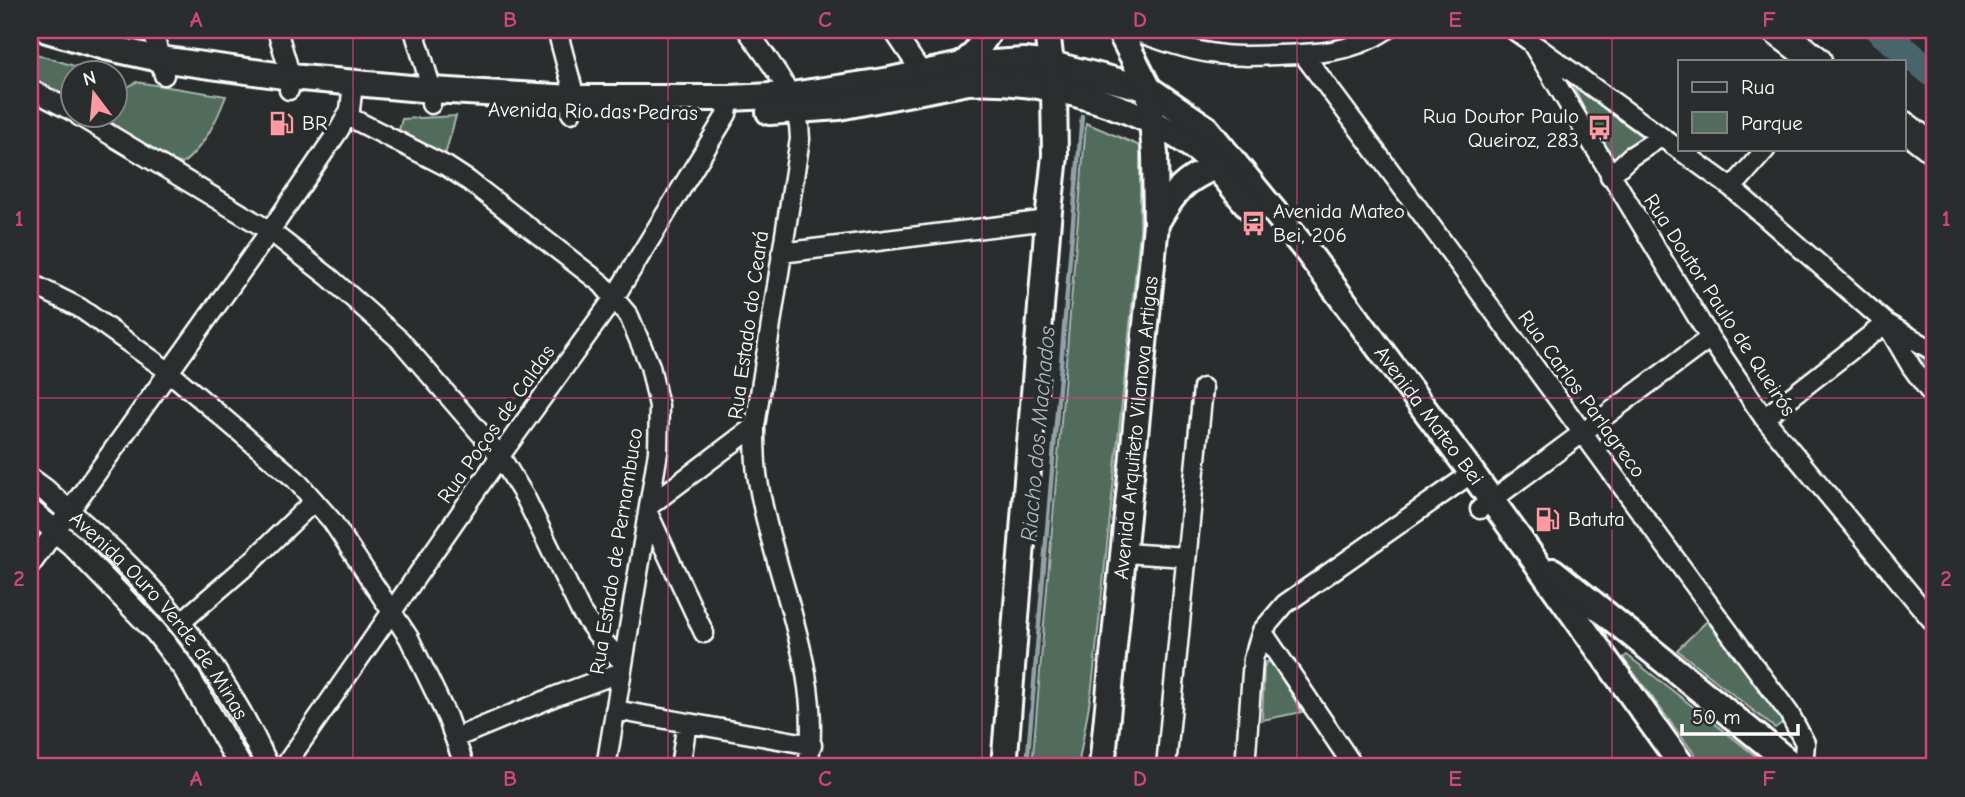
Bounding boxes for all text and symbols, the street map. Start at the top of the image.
text: A [190,6,203,33]
text: B [503,6,517,33]
text: C [818,6,832,33]
text: D [1133,6,1147,33]
text: E [1448,6,1462,33]
text: F [1762,6,1776,33]
north arrow [60,60,130,130]
legend [1678,60,1906,150]
text: N [81,66,99,91]
text: Rua [1741,75,1775,99]
street label: Avenida Rio das Pedras [488,97,698,125]
place label: Rua Doutor Paulo Queiroz, 283 [1423,104,1579,152]
fuel station icon: BR [268,109,296,137]
place label: BR [302,111,328,135]
text: Parque [1741,111,1803,135]
bus stop icon: Rua Doutor Paulo Queiroz, 283 [1585,114,1613,142]
street label: Rua Doutor Paulo de Queirós [1639,189,1801,421]
place label: Avenida Mateo Bei, 206 [1273,199,1405,247]
text: 1 [14,205,24,232]
text: 1 [1941,205,1951,232]
bus stop icon: Avenida Mateo Bei, 206 [1239,209,1267,237]
street label: Rua Estado do Ceará [723,229,773,421]
street label: Avenida Arquiteto Vilanova Artigas [1109,275,1163,581]
street label: Rua Carlos Parlagreco [1513,306,1651,482]
water label: Riacho dos Machados [1015,325,1061,543]
street label: Rua Poços de Caldas [432,340,560,508]
street label: Avenida Mateo Bei [1370,341,1489,490]
street label: Rua Estado de Pernambuco [585,426,647,676]
fuel station icon: Batuta [1534,505,1562,533]
street label: Avenida Ouro Verde de Minas [65,506,253,724]
place label: Batuta [1568,507,1625,531]
text: 2 [13,565,25,592]
text: 2 [1940,565,1952,592]
scale bar [1682,692,1797,736]
text: 50 m [1692,705,1741,729]
text: A [190,765,203,792]
text: B [503,765,517,792]
text: C [818,765,832,792]
text: D [1133,765,1147,792]
text: E [1448,765,1462,792]
text: F [1762,765,1776,792]

